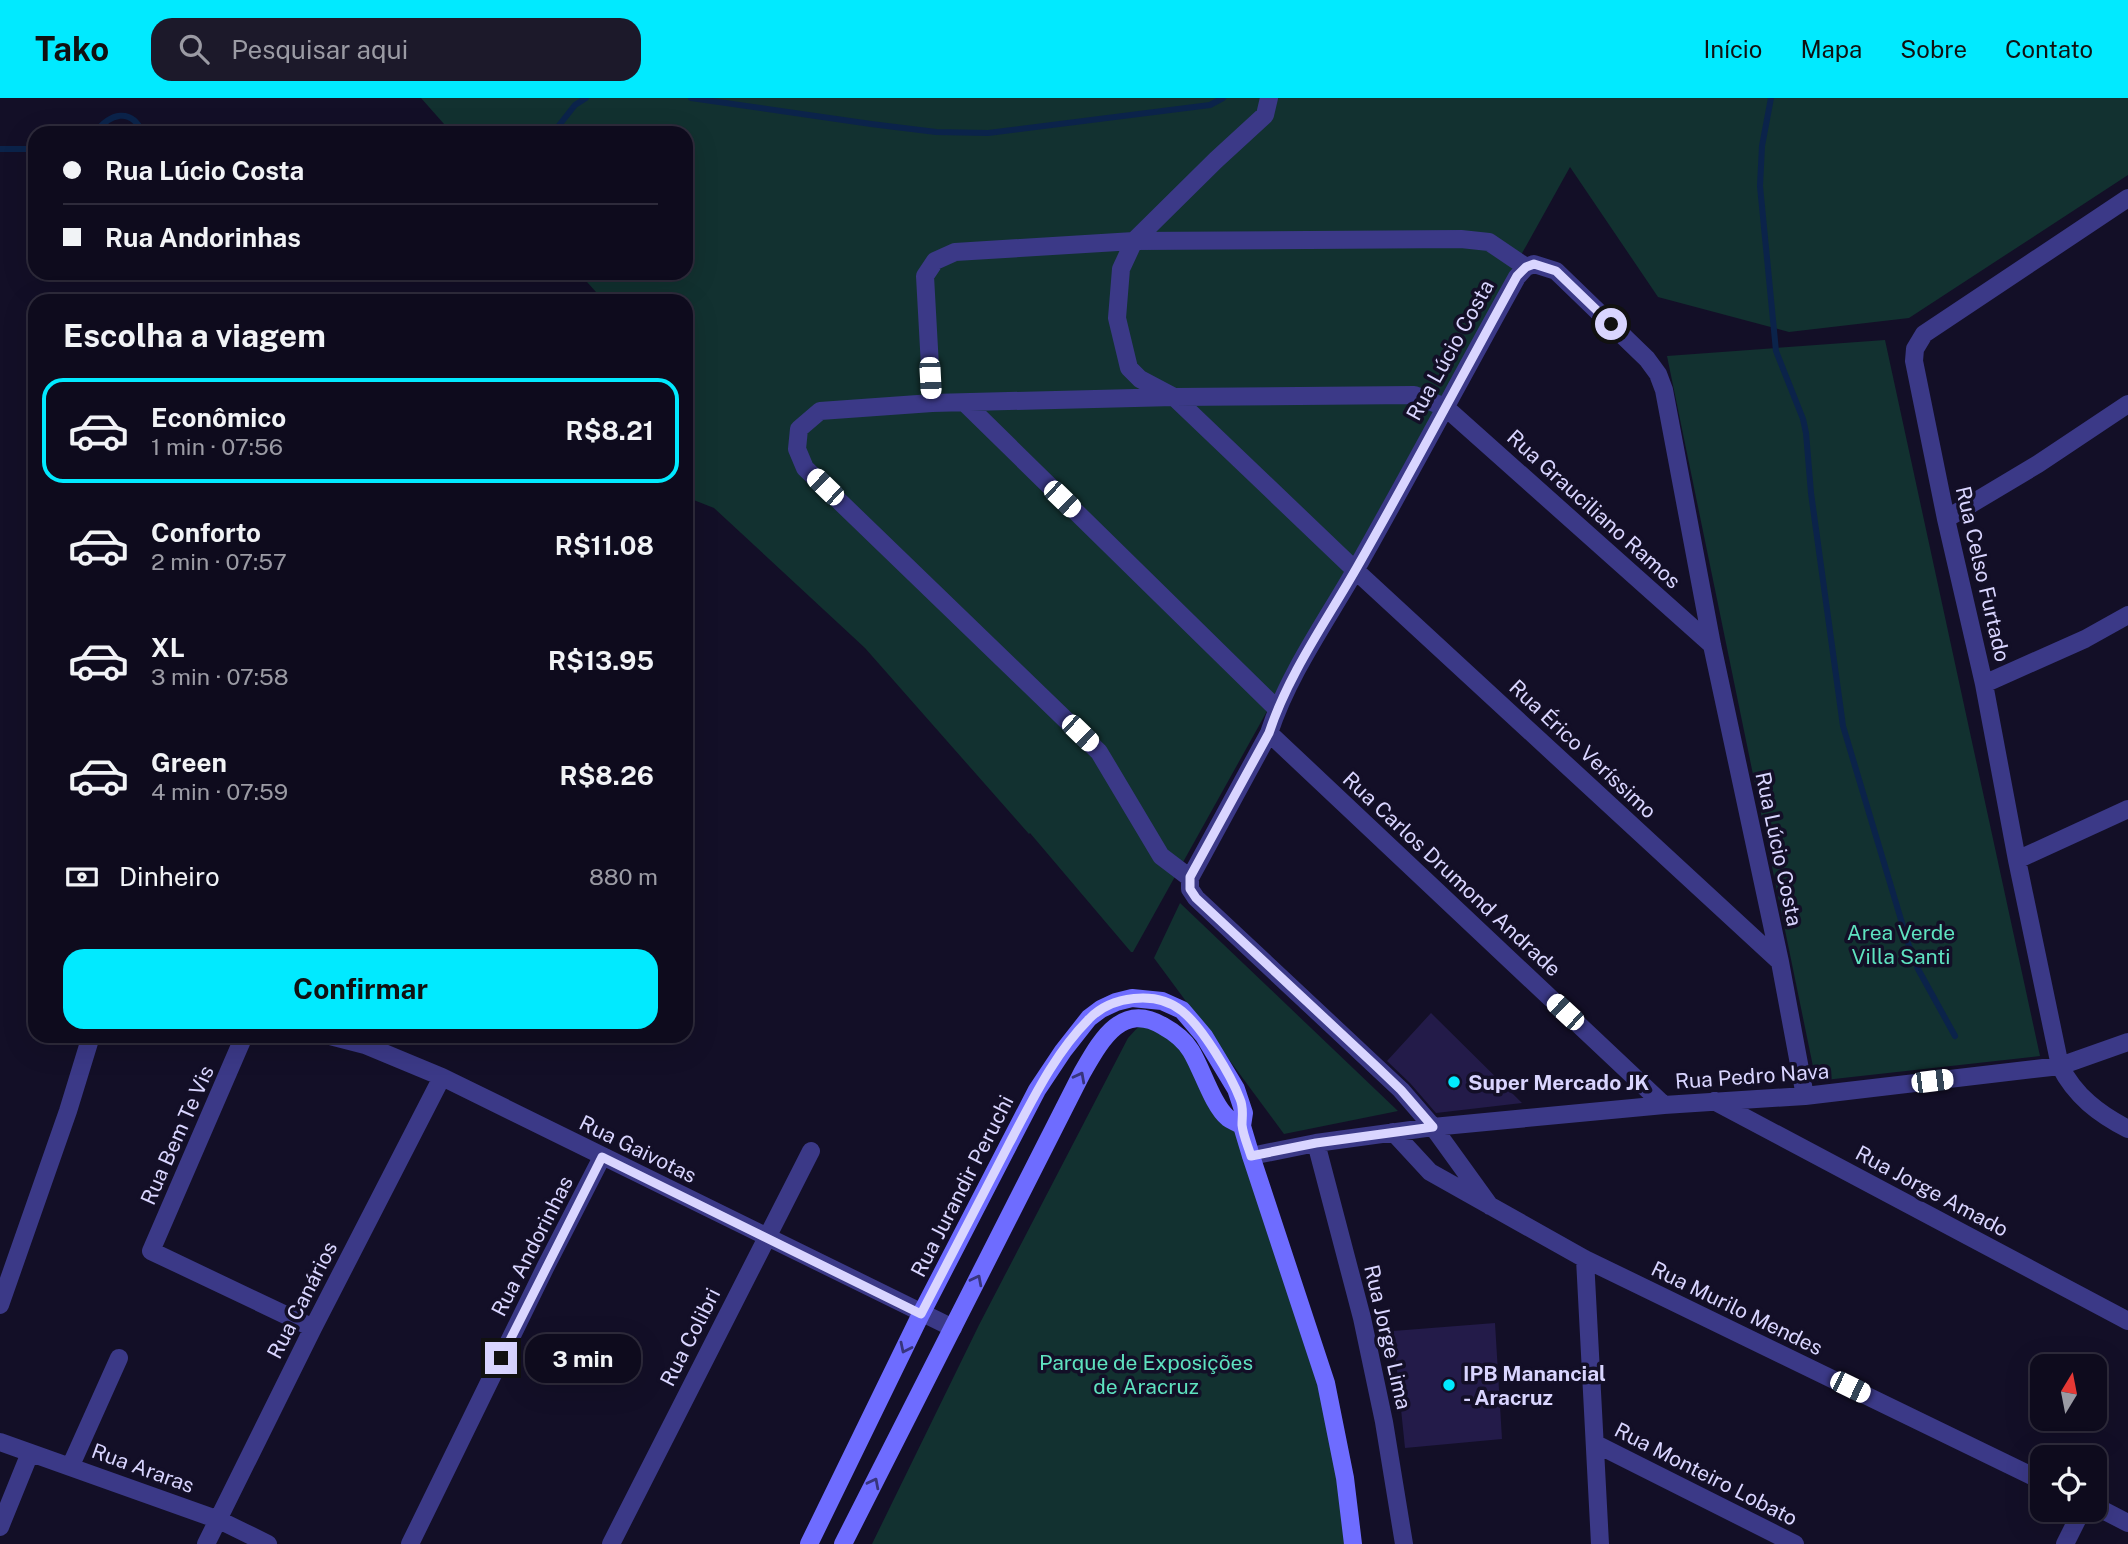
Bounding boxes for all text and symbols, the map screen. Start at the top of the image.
search box [151,18,641,81]
text: Tako [35,30,109,68]
icon: search [175,30,213,68]
text: Pesquisar aqui [231,34,408,65]
text: Início [1704,35,1762,63]
text: Mapa [1800,35,1862,63]
text: Sobre [1900,35,1967,63]
text: Contato [2005,35,2093,63]
text: Rua Lúcio Costa [105,155,304,186]
text: Rua Andorinhas [105,222,301,253]
street label: Rua Lúcio Costa [1401,275,1499,425]
route start [1595,308,1627,340]
text: Escolha a viagem [63,317,326,354]
car [919,356,942,400]
icon: car [67,399,130,462]
text: Econômico [151,402,286,433]
text: R$8.21 [566,415,654,446]
street label: Rua Grauciliano Ramos [1502,424,1686,594]
text: 1 min · 07:56 [151,433,283,460]
car [803,465,848,509]
car [1040,477,1085,521]
street label: Rua Celso Furtado [1951,484,2015,664]
icon: car [67,514,130,577]
text: Conforto [151,517,261,548]
text: R$11.08 [555,530,654,561]
text: 2 min · 07:57 [151,548,287,575]
icon: car [67,629,130,692]
text: XL [151,632,185,663]
text: R$13.95 [548,645,654,676]
text: 3 min · 07:58 [151,663,289,690]
street label: Rua Érico Veríssimo [1504,674,1662,824]
car [1058,711,1103,755]
icon: car [67,744,130,807]
text: Green [151,747,227,778]
text: R$8.26 [560,760,654,791]
street label: Rua Carlos Drumond Andrade [1338,766,1566,982]
street label: Rua Lúcio Costa [1750,770,1808,928]
text: 4 min · 07:59 [151,778,288,805]
icon: cash [63,858,101,896]
text: Dinheiro [119,861,220,892]
text: 880 m [589,863,658,890]
park label: Area Verde Villa Santi [1847,920,1955,969]
button: Confirmar [63,949,658,1029]
car [1543,990,1588,1034]
street label: Rua Pedro Nava [1674,1058,1830,1094]
street label: Rua Bem Te Vis [135,1062,219,1208]
car [1910,1068,1955,1094]
place label: Super Mercado JK [1468,1070,1649,1095]
one-way arrow [1071,1072,1085,1084]
marker: Super Mercado JK [1446,1074,1462,1090]
street label: Rua Jurandir Peruchi [905,1091,1019,1281]
street label: Rua Gaivotas [575,1110,701,1188]
street label: Rua Jorge Amado [1851,1140,2013,1242]
street label: Rua Andorinhas [486,1172,578,1320]
street label: Rua Canários [262,1237,342,1363]
street label: Rua Murilo Mendes [1647,1256,1827,1360]
street label: Rua Jorge Lima [1359,1262,1417,1412]
one-way arrow [969,1275,983,1287]
street label: Rua Colibri [655,1284,725,1390]
callout: 3 min [526,1334,641,1382]
one-way arrow [899,1341,913,1353]
route end [485,1342,517,1374]
text: 3 min [553,1345,613,1372]
park label: Parque de Exposições de Aracruz [1039,1350,1253,1399]
north arrow [2030,1354,2107,1432]
map controls [2030,1354,2107,1522]
place label: IPB Manancial - Aracruz [1463,1361,1606,1410]
car [1827,1368,1874,1406]
marker: IPB Manancial - Aracruz [1441,1377,1457,1393]
street label: Rua Monteiro Lobato [1610,1417,1802,1531]
street label: Rua Araras [88,1438,198,1498]
button: locate [2030,1445,2107,1522]
one-way arrow [866,1478,880,1490]

